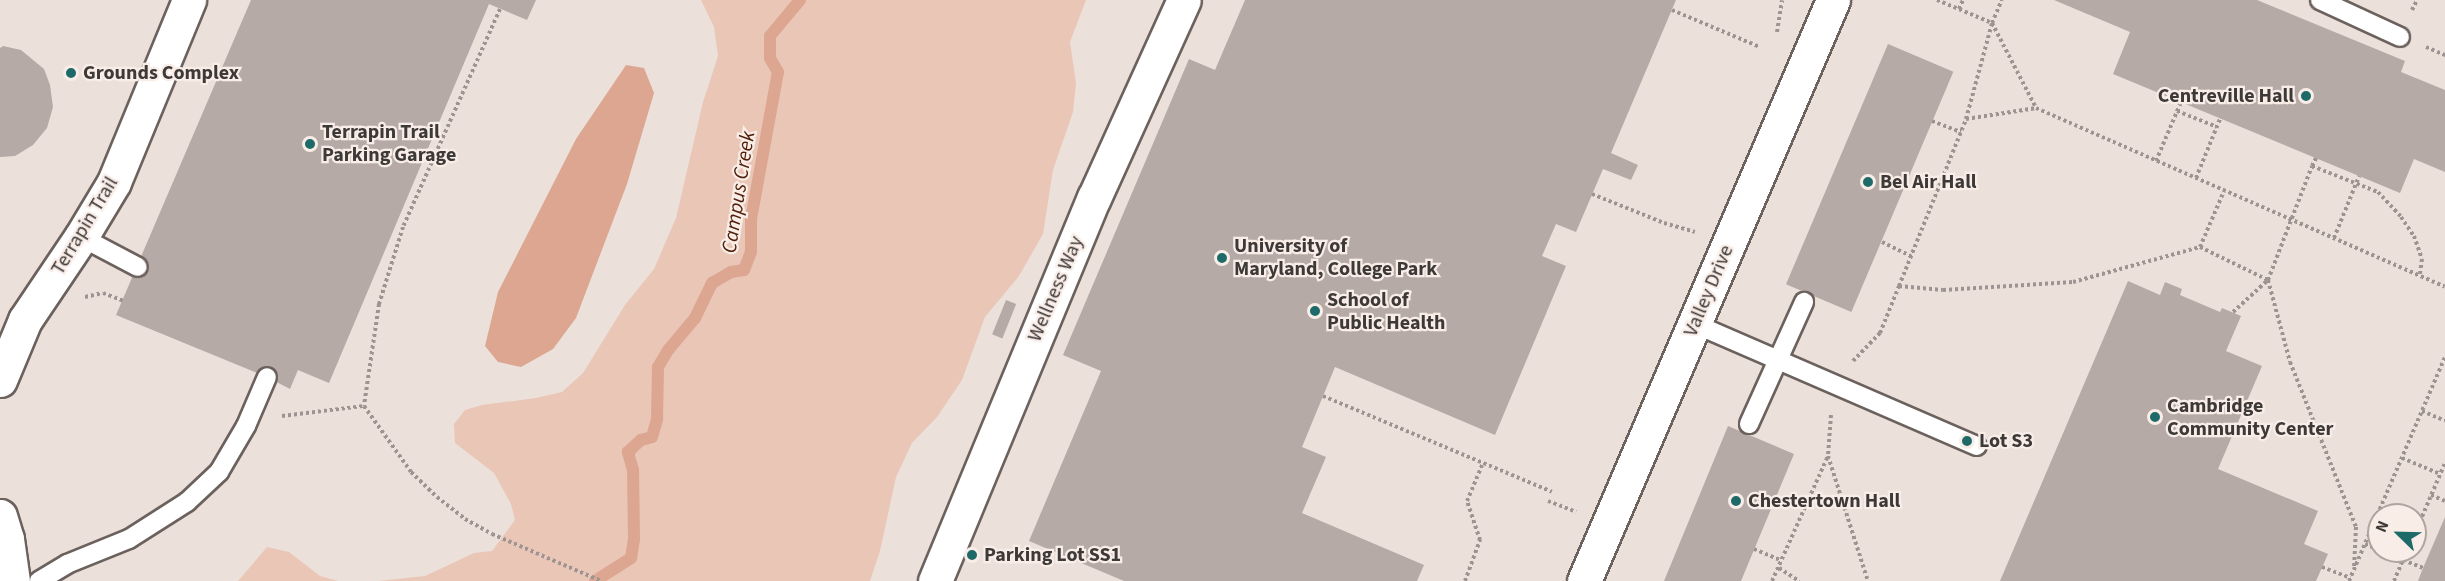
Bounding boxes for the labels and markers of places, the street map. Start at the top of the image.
place label: Grounds Complex [83,61,239,85]
marker: Grounds Complex [64,66,78,80]
place label: Centreville Hall [2158,84,2294,108]
marker: Centreville Hall [2299,89,2313,103]
place label: Terrapin Trail Parking Garage [322,120,456,167]
marker: Terrapin Trail Parking Garage [303,137,317,151]
place label: Bel Air Hall [1880,170,1977,194]
marker: Bel Air Hall [1861,175,1875,189]
place label: University of Maryland, College Park [1234,234,1437,281]
marker: University of Maryland, College Park [1215,251,1229,265]
place label: School of Public Health [1327,288,1445,335]
marker: School of Public Health [1308,304,1322,318]
place label: Cambridge Community Center [2167,394,2333,441]
marker: Cambridge Community Center [2148,410,2162,424]
place label: Lot S3 [1979,429,2033,453]
marker: Lot S3 [1960,434,1974,448]
place label: Chestertown Hall [1748,489,1900,513]
marker: Chestertown Hall [1729,494,1743,508]
place label: Parking Lot SS1 [984,543,1121,567]
marker: Parking Lot SS1 [965,548,979,562]

